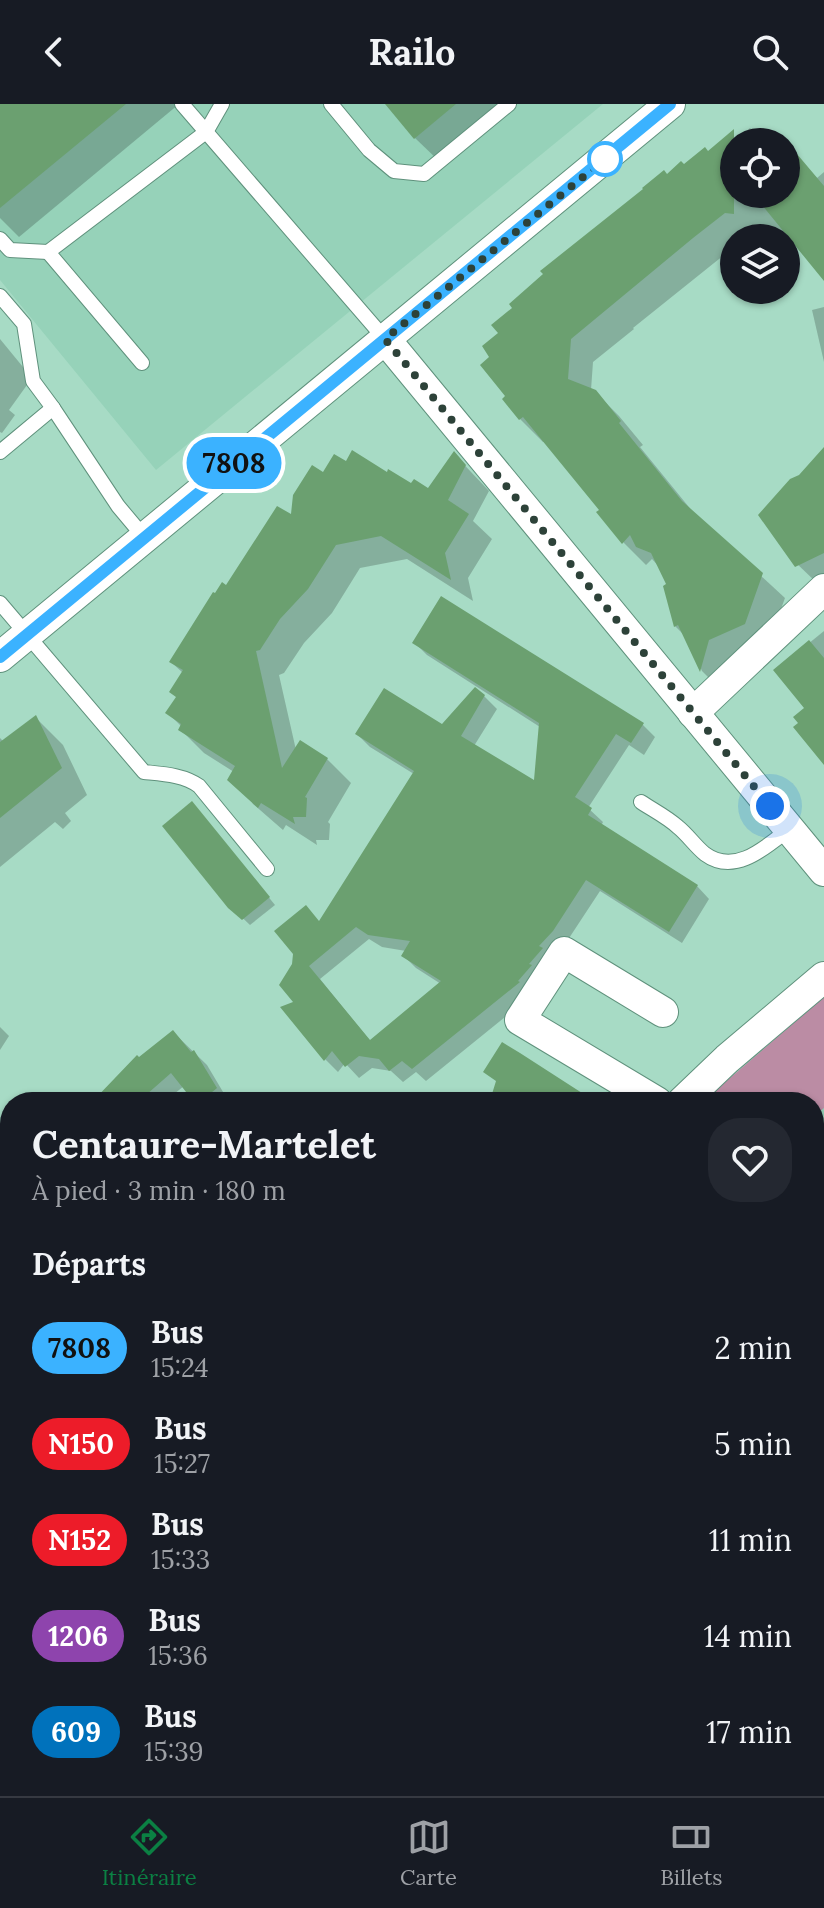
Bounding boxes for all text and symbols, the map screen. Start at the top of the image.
text: Railo [369,29,455,75]
icon: back [32,30,76,74]
icon: search [748,30,792,74]
map controls [720,128,800,304]
button: locate [720,128,800,208]
unlabelled marker [588,142,622,176]
button: layers [720,224,800,304]
line badge: 7808 [178,437,290,489]
text: 7808 [203,445,265,481]
your location [750,786,790,826]
button: heart [708,1118,792,1202]
text: Centaure-Martelet [32,1120,376,1168]
text: À pied · 3 min · 180 m [32,1174,286,1207]
text: Départs [32,1245,146,1283]
text: Bus [151,1313,204,1351]
text: 2 min [715,1329,792,1367]
text: 7808 [48,1330,111,1366]
text: 15:24 [151,1351,209,1384]
text: Bus [154,1409,207,1447]
text: 5 min [714,1425,792,1463]
text: N150 [48,1426,114,1462]
text: 15:27 [154,1447,210,1480]
text: Bus [151,1505,204,1543]
text: 11 min [709,1521,792,1559]
text: N152 [48,1522,111,1558]
text: 15:33 [151,1543,210,1576]
text: Bus [148,1601,201,1639]
text: 14 min [703,1617,792,1655]
text: 1206 [48,1618,108,1654]
text: 15:36 [148,1639,208,1672]
text: Bus [144,1697,197,1735]
text: 17 min [706,1713,792,1751]
text: 609 [51,1714,101,1750]
text: 15:39 [144,1735,204,1768]
tab: Itinéraire [102,1815,197,1891]
tab: Carte [400,1815,457,1891]
tab: Billets [660,1815,722,1891]

